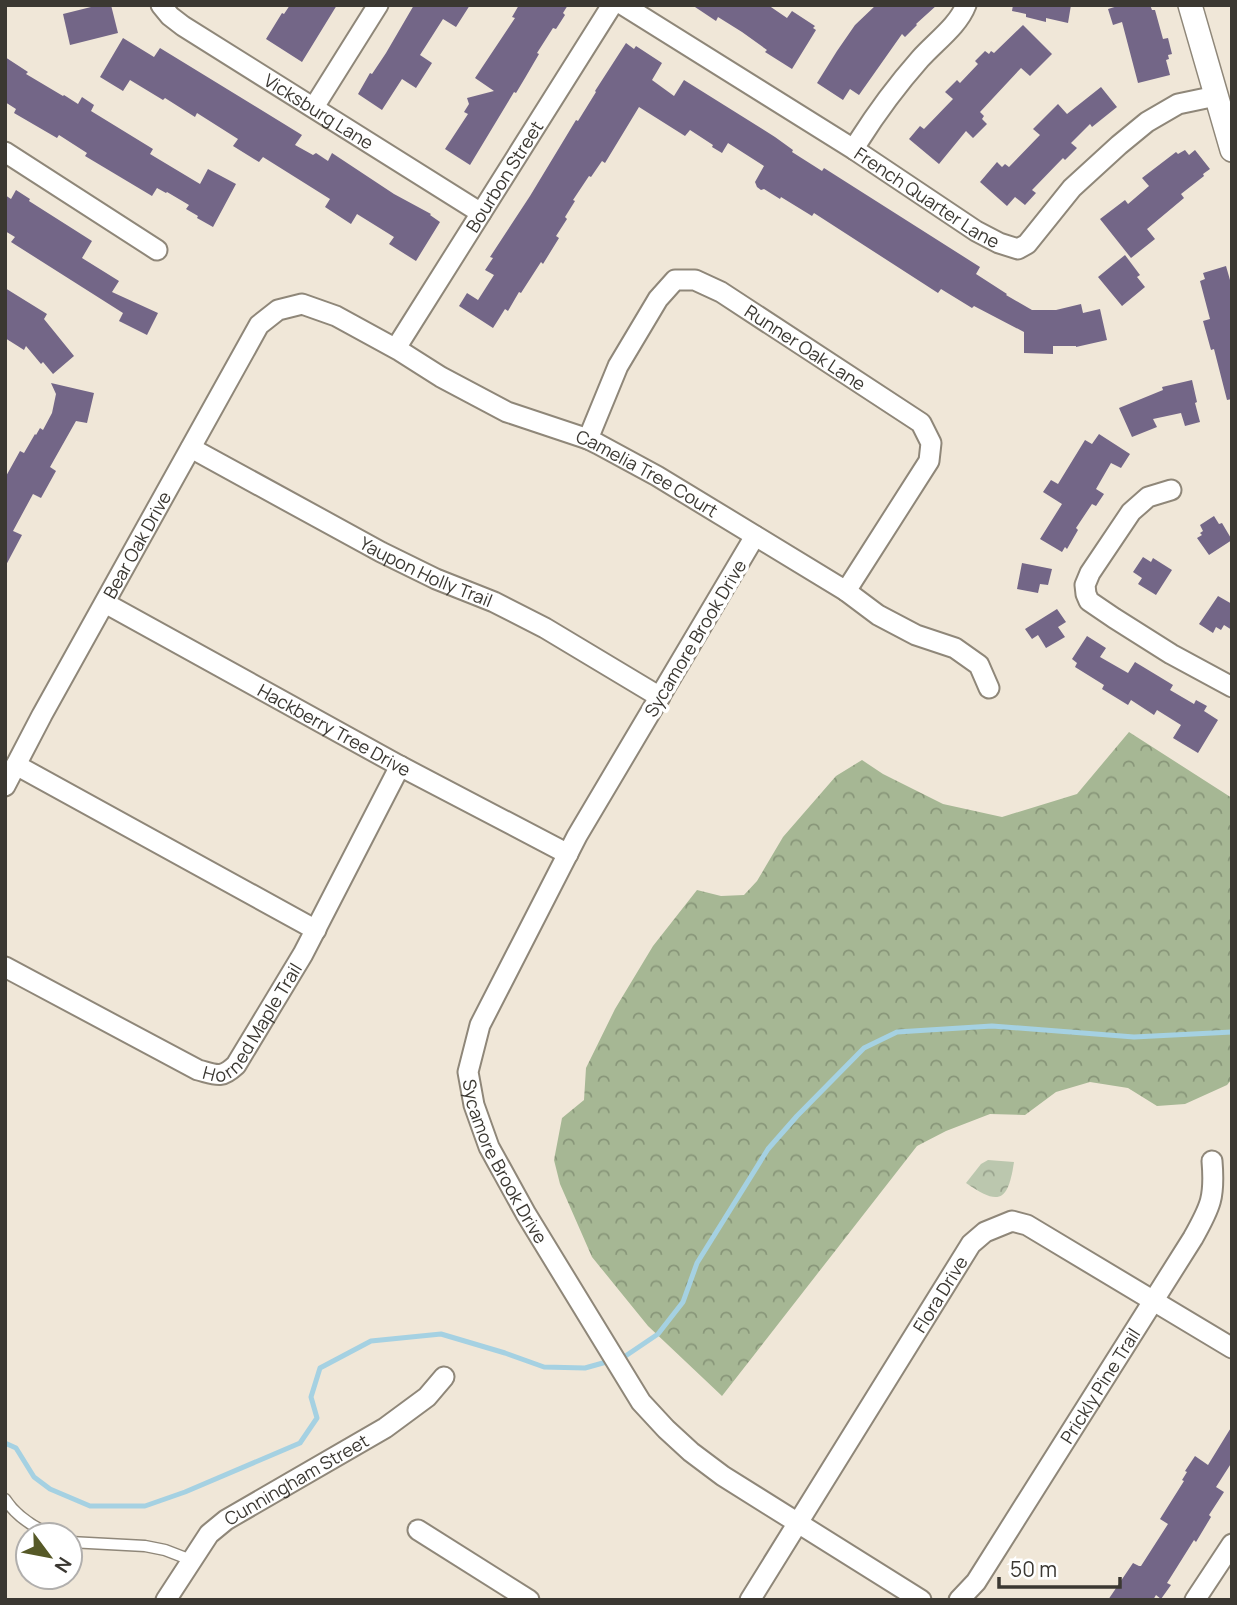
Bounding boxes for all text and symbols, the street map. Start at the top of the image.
street label: Vicksburg Lane [260,68,378,155]
street label: Bourbon Street [460,116,548,237]
street label: French Quarter Lane [850,141,1004,253]
street label: Runner Oak Lane [740,299,871,396]
street label: Camelia Tree Court [573,424,723,522]
street label: Bear Oak Drive [97,487,176,603]
street label: Yaupon Holly Trail [356,531,496,612]
street label: Sycamore Brook Drive [638,555,752,721]
street label: Hackberry Tree Drive [254,678,415,782]
street label: Horned Maple Trail [200,958,307,1087]
street label: Sycamore Brook Drive [458,1077,553,1248]
street label: Flora Drive [907,1251,973,1337]
street label: Prickly Pine Trail [1055,1323,1145,1448]
street label: Cunningham Street [220,1428,373,1531]
north arrow [14,1521,84,1591]
scale bar [999,1546,1120,1590]
text: N [49,1552,78,1578]
text: 50 m [1010,1555,1057,1583]

